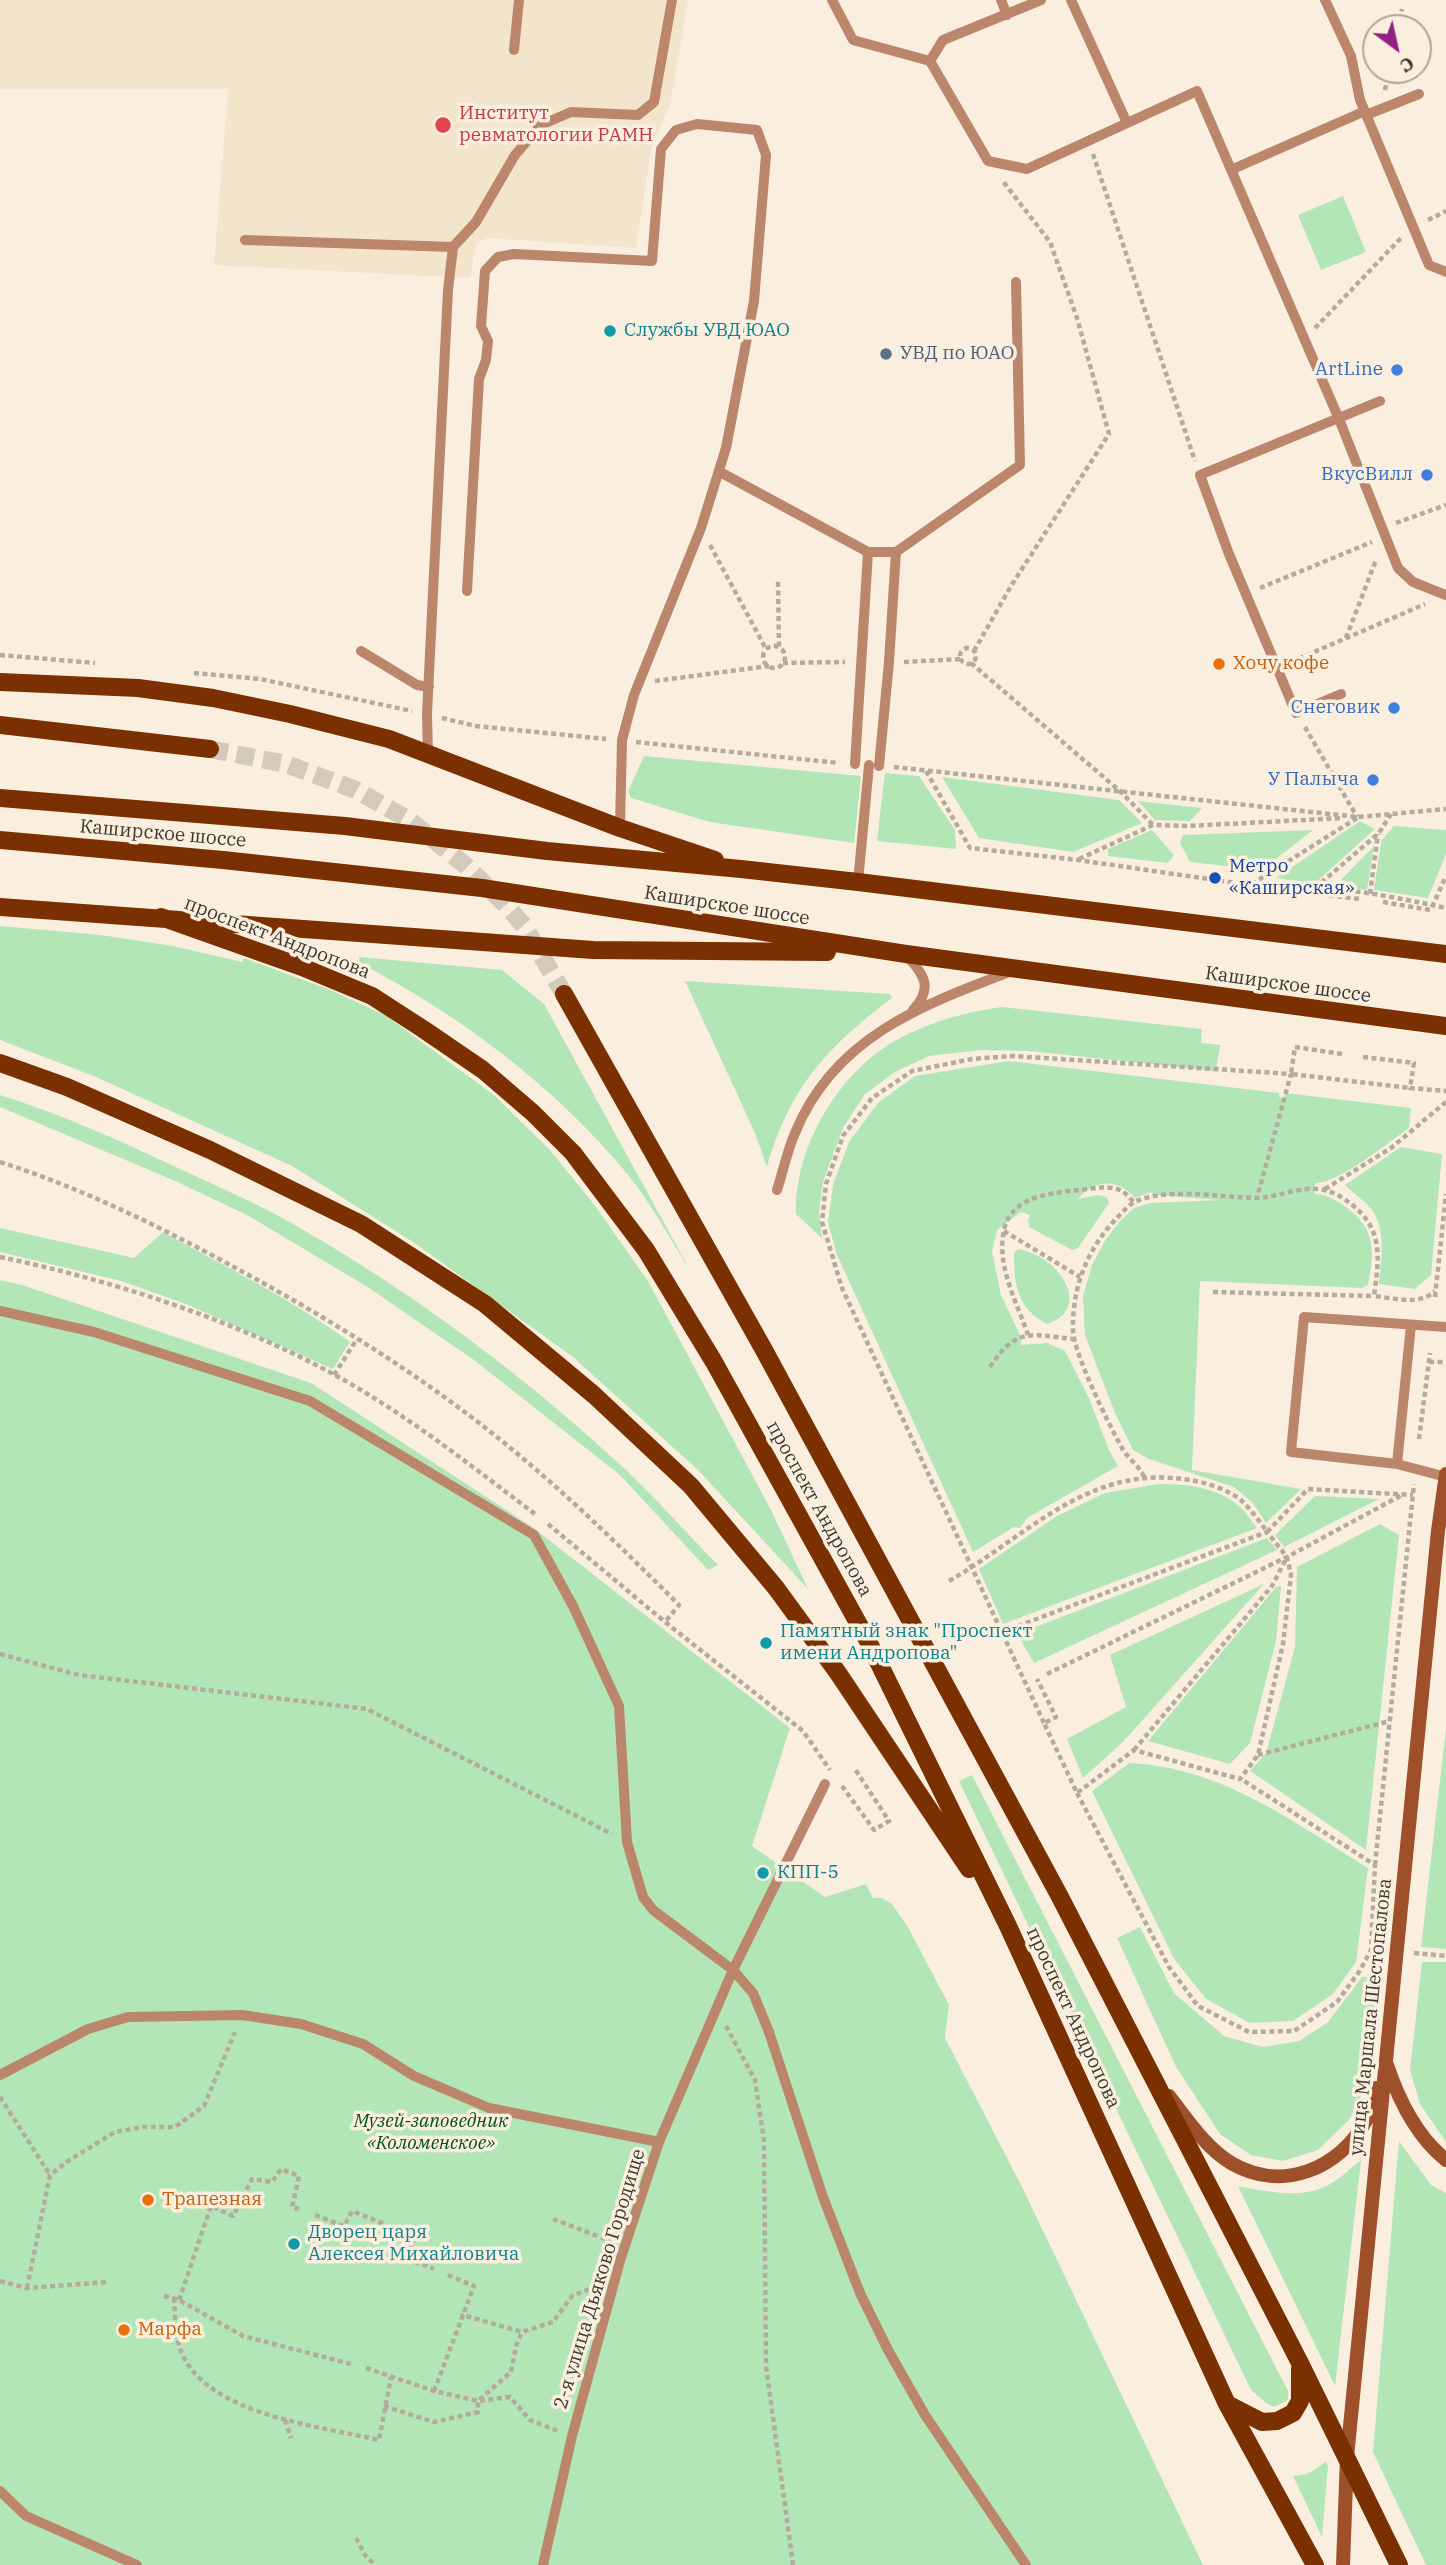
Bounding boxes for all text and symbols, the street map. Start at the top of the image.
north arrow [1362,14,1432,84]
text: С [1396,51,1419,78]
place label: Институт ревматологии РАМН [459,103,653,147]
marker: Институт ревматологии РАМН [433,115,453,135]
place label: Службы УВД ЮАО [624,320,790,342]
marker: Службы УВД ЮАО [602,323,618,339]
place label: УВД по ЮАО [900,343,1014,365]
marker: УВД по ЮАО [878,346,894,362]
place label: ArtLine [1315,359,1383,381]
marker: ArtLine [1389,362,1405,378]
place label: ВкусВилл [1321,464,1413,486]
marker: ВкусВилл [1419,467,1435,483]
place label: Хочу кофе [1233,653,1329,675]
marker: Хочу кофе [1211,656,1227,672]
place label: Снеговик [1291,697,1380,719]
marker: Снеговик [1386,700,1402,716]
place label: У Палыча [1268,769,1359,791]
marker: У Палыча [1365,772,1381,788]
street label: Каширское шоссе [79,815,247,853]
place label: Метро «Каширская» [1229,856,1355,900]
marker: Метро «Каширская» [1207,870,1223,886]
street label: Каширское шоссе [643,882,811,930]
street label: проспект Андропова [181,892,373,984]
street label: Каширское шоссе [1204,962,1372,1008]
street label: проспект Андропова [761,1417,877,1601]
place label: Памятный знак "Проспект имени Андропова" [780,1621,1032,1665]
marker: Памятный знак "Проспект имени Андропова" [758,1635,774,1651]
place label: КПП-5 [777,1862,839,1884]
marker: КПП-5 [755,1865,771,1881]
street label: улица Маршала Шестопалова [1345,1877,1397,2157]
street label: проспект Андропова [1021,1924,1125,2112]
park label: Музей-заповедник «Коломенское» [354,2111,508,2155]
street label: 2-я улица Дьяково Городище [550,2146,650,2412]
place label: Трапезная [162,2189,262,2211]
marker: Трапезная [140,2192,156,2208]
place label: Дворец царя Алексея Михайловича [308,2222,519,2266]
marker: Дворец царя Алексея Михайловича [286,2236,302,2252]
place label: Марфа [138,2319,202,2341]
marker: Марфа [116,2322,132,2338]

